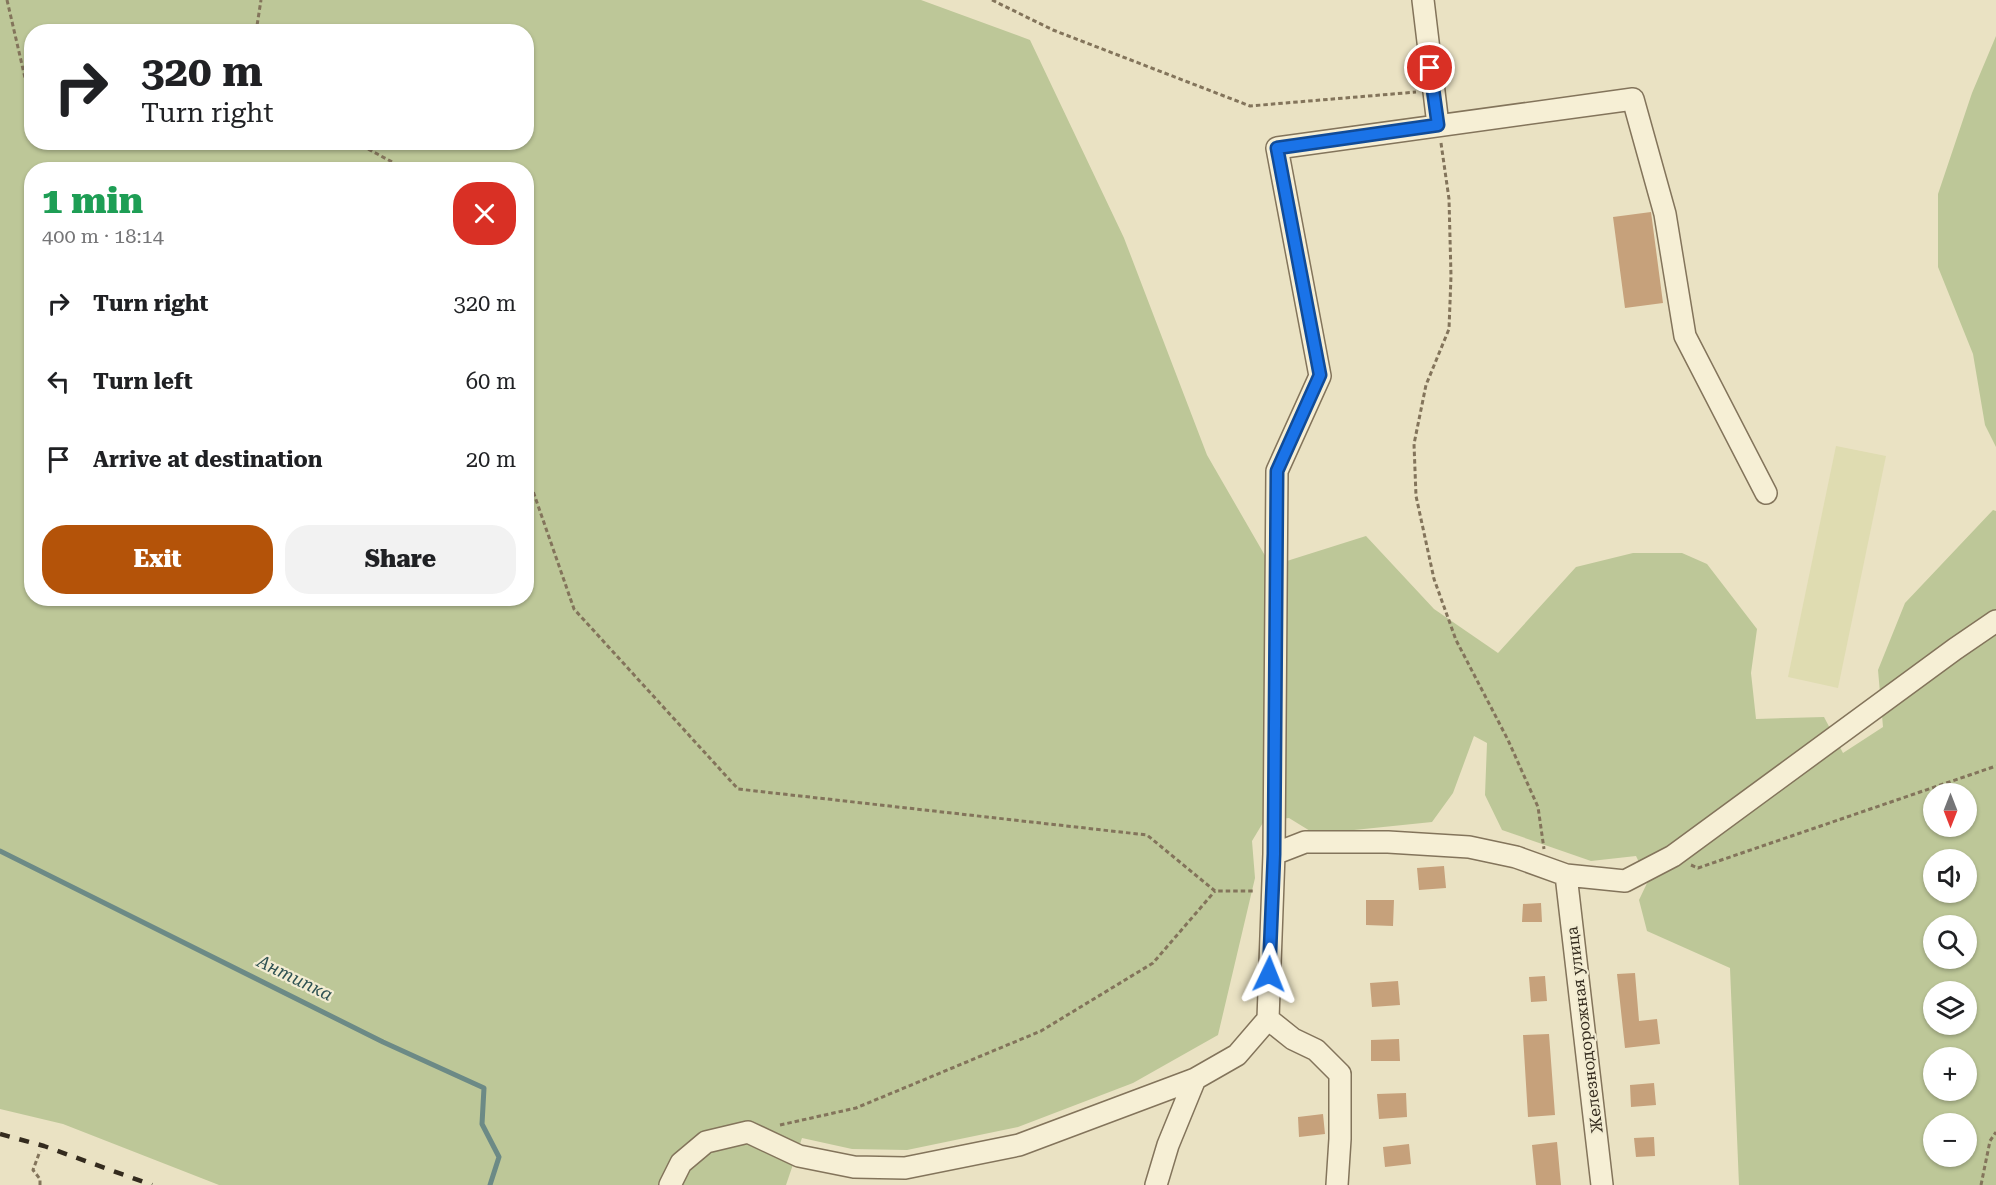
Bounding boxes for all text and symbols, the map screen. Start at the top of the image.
pin [1404,42,1455,93]
text: 320 m [141,47,263,96]
icon: right [42,48,120,126]
icon: arrive [1413,51,1446,84]
text: Turn right [141,97,274,129]
text: 1 min [42,180,143,222]
button: close [453,182,516,245]
text: 400 m · 18:14 [42,224,164,248]
icon: right [42,287,75,320]
text: Turn right [93,291,208,316]
text: 320 m [453,291,516,316]
icon: left [42,365,75,398]
text: Turn left [93,369,193,394]
text: 60 m [466,369,516,394]
icon: arrive [42,443,75,476]
text: Arrive at destination [93,447,322,472]
text: 20 m [466,447,516,472]
button: Exit [42,525,273,594]
button: Share [285,525,516,594]
north arrow [1923,783,1977,837]
map controls [1923,783,1977,1167]
button: sound [1923,849,1977,903]
button: search [1923,915,1977,969]
street label: Железнодорожная улица [1562,925,1607,1134]
position arrow [1237,942,1301,1006]
water label: Антипка [253,950,337,1005]
button: layers [1923,981,1977,1035]
button: + [1923,1047,1977,1101]
button: − [1923,1113,1977,1167]

